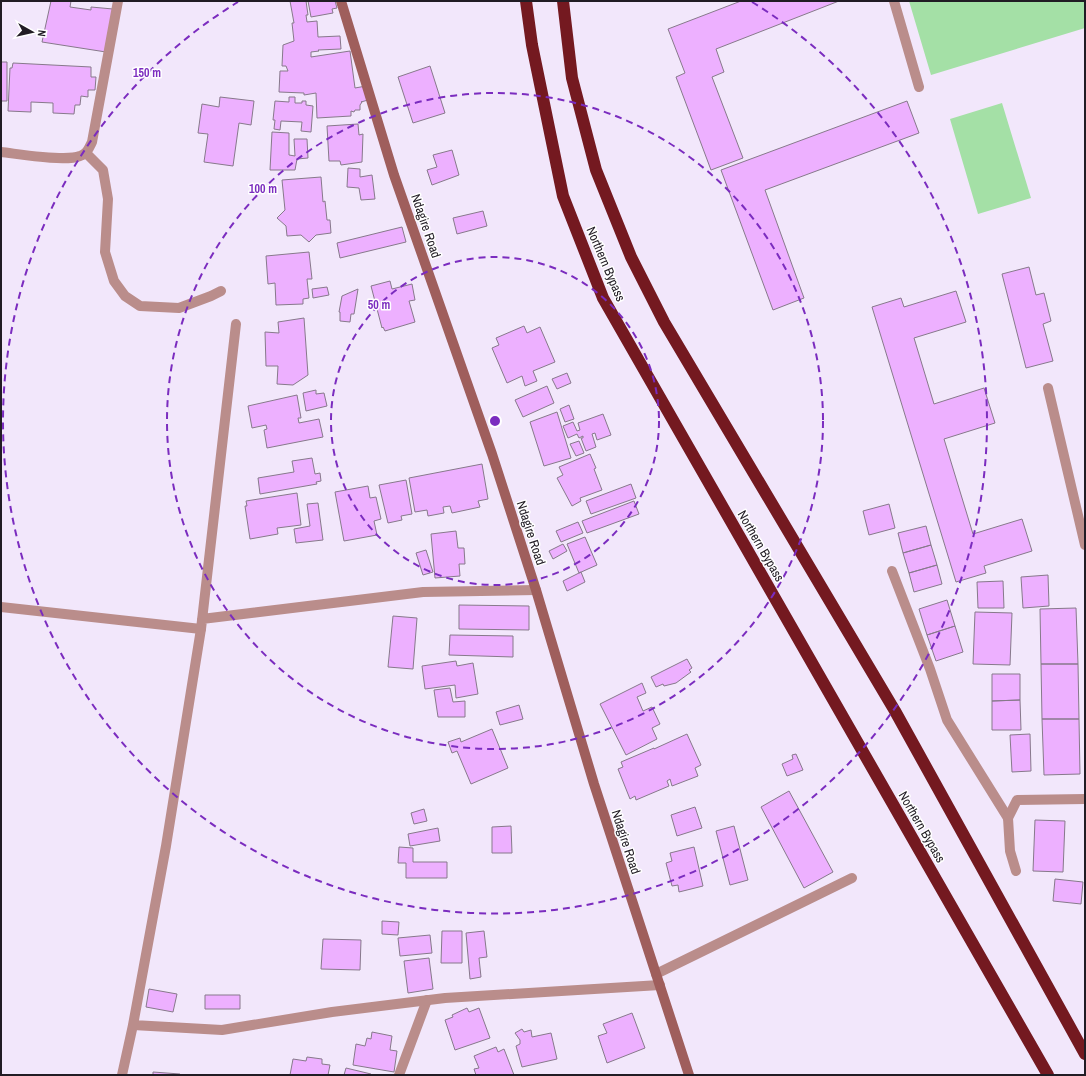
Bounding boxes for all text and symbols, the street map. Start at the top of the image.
north arrow [12,12,52,52]
text: N [35,29,49,38]
text: 150 m [133,65,161,81]
text: 100 m [249,181,277,197]
street label: Ndagire Road [407,192,445,260]
street label: Northern Bypass [583,224,629,304]
text: 50 m [368,297,390,313]
centre of rings [488,414,502,428]
street label: Ndagire Road [513,499,549,567]
street label: Northern Bypass [734,507,788,585]
street label: Northern Bypass [895,788,949,866]
street label: Ndagire Road [608,808,644,876]

